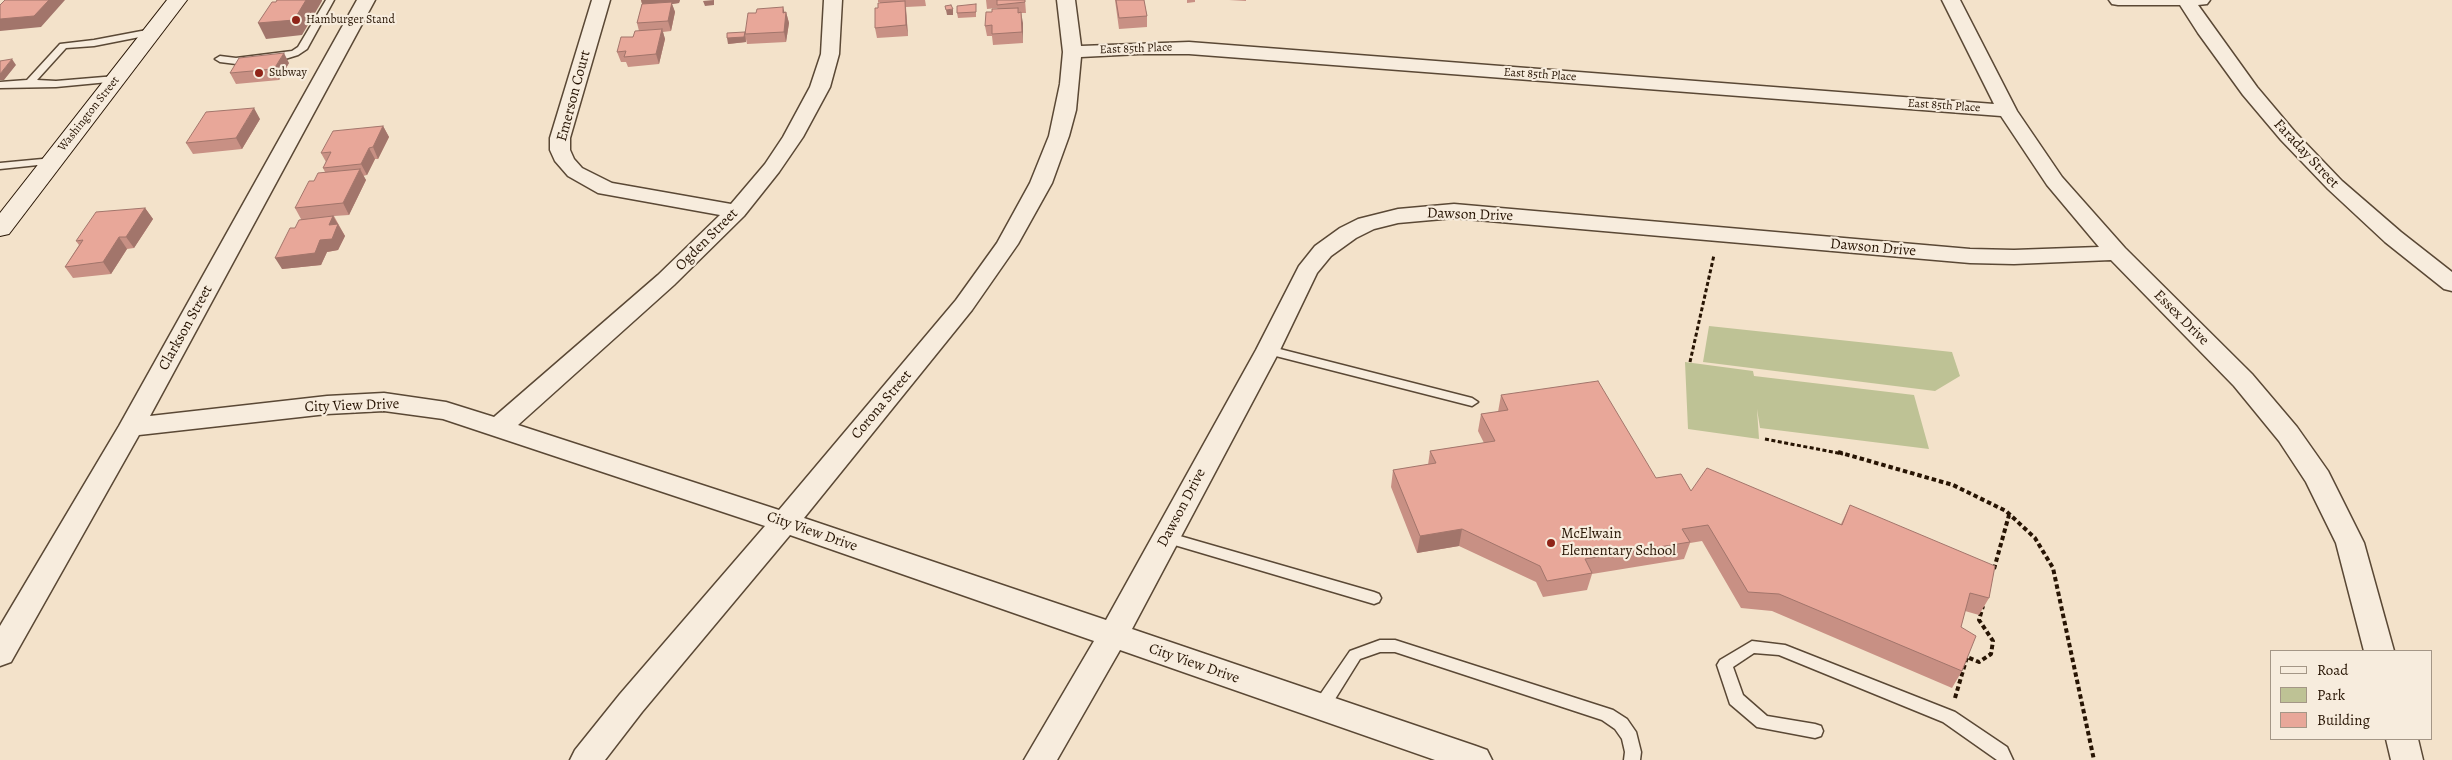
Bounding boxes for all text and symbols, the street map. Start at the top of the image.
place label: Hamburger Stand [306,13,395,27]
marker: Hamburger Stand [290,14,302,26]
street label: East 85th Place [1099,41,1173,57]
street label: Emerson Court [553,49,595,143]
street label: East 85th Place [1503,65,1577,85]
place label: Subway [269,66,307,80]
marker: Subway [253,67,265,79]
street label: Washington Street [55,74,123,154]
street label: East 85th Place [1907,96,1981,116]
street label: Faraday Street [2269,116,2343,192]
street label: Ogden Street [672,205,742,275]
street label: Dawson Drive [1427,205,1513,225]
street label: Dawson Drive [1829,235,1917,261]
street label: Clarkson Street [155,282,217,374]
street label: Essex Drive [2149,286,2213,350]
street label: Corona Street [848,367,916,443]
street label: City View Drive [304,395,400,417]
street label: Dawson Drive [1154,466,1210,550]
street label: City View Drive [764,508,860,556]
place label: McElwain Elementary School [1561,525,1676,560]
marker: McElwain Elementary School [1545,537,1557,549]
street label: City View Drive [1146,640,1242,688]
legend [2270,650,2432,740]
text: Road [2317,660,2348,680]
text: Park [2317,685,2345,705]
text: Building [2317,710,2370,730]

